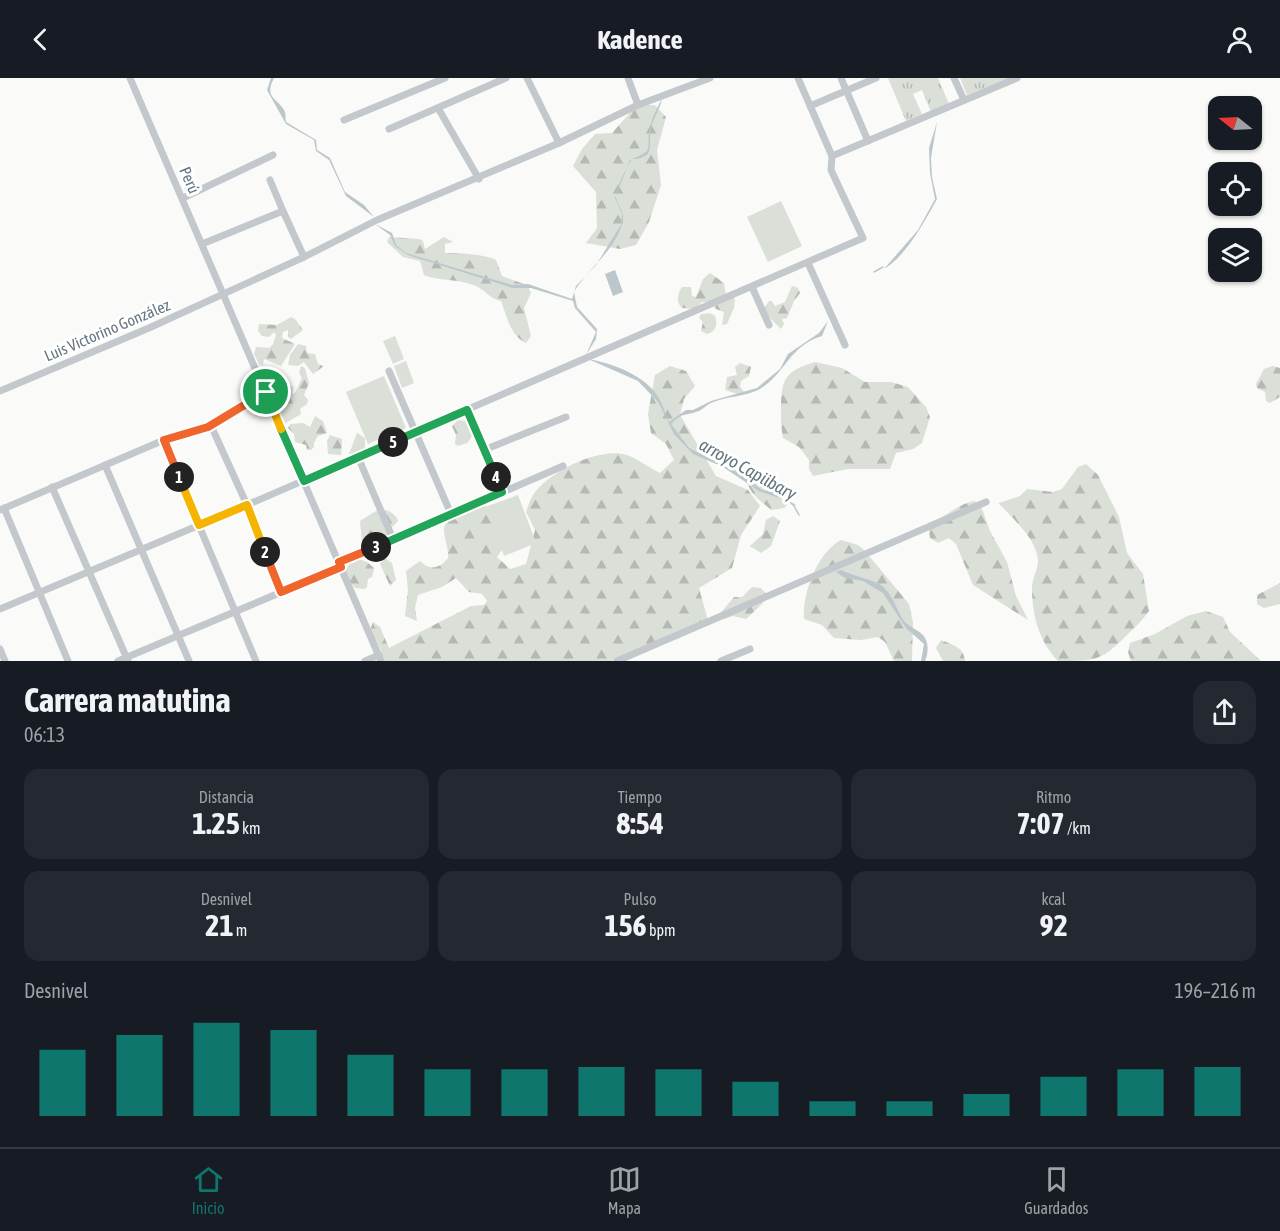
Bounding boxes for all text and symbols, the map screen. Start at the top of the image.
icon: back [24,23,57,56]
icon: person [1223,23,1256,56]
text: Kadence [597,24,683,55]
north arrow [1208,96,1262,150]
map controls [1208,96,1262,282]
button: locate [1208,162,1262,216]
street label: Perú [176,164,204,196]
button: layers [1208,228,1262,282]
street label: Luis Victorino González [41,295,173,365]
pin [240,366,291,417]
icon: arrive [249,375,282,408]
pin: 5 [378,427,408,457]
text: 5 [389,433,397,451]
water label: arroyo Capiibary [696,434,801,505]
pin: 1 [164,462,194,492]
pin: 4 [481,462,511,492]
text: 1 [175,468,183,486]
text: 4 [492,468,500,486]
pin: 3 [361,532,391,562]
pin: 2 [250,537,280,567]
text: 3 [372,538,380,556]
text: 2 [261,543,269,561]
text: Carrera matutina [24,681,231,719]
button: share [1193,681,1256,744]
text: 06:13 [24,723,65,746]
text: Distancia [199,788,254,806]
text: Tiempo [618,788,662,806]
text: Ritmo [1036,788,1071,806]
text: 1.25 [192,806,240,840]
text: 8:54 [616,806,664,840]
text: 7:07 [1016,806,1065,840]
text: km [240,819,261,837]
text: /km [1065,819,1091,837]
text: Desnivel [201,890,252,908]
text: Pulso [624,890,656,908]
text: kcal [1041,890,1066,908]
text: 21 [205,908,234,942]
text: 156 [604,908,647,942]
text: 92 [1040,908,1068,942]
text: m [234,921,247,939]
text: bpm [647,921,676,939]
text: Desnivel [24,979,88,1002]
text: 196–216 m [1174,979,1256,1002]
tab: Inicio [192,1163,225,1217]
tab: Mapa [608,1163,641,1217]
tab: Guardados [1024,1163,1088,1217]

